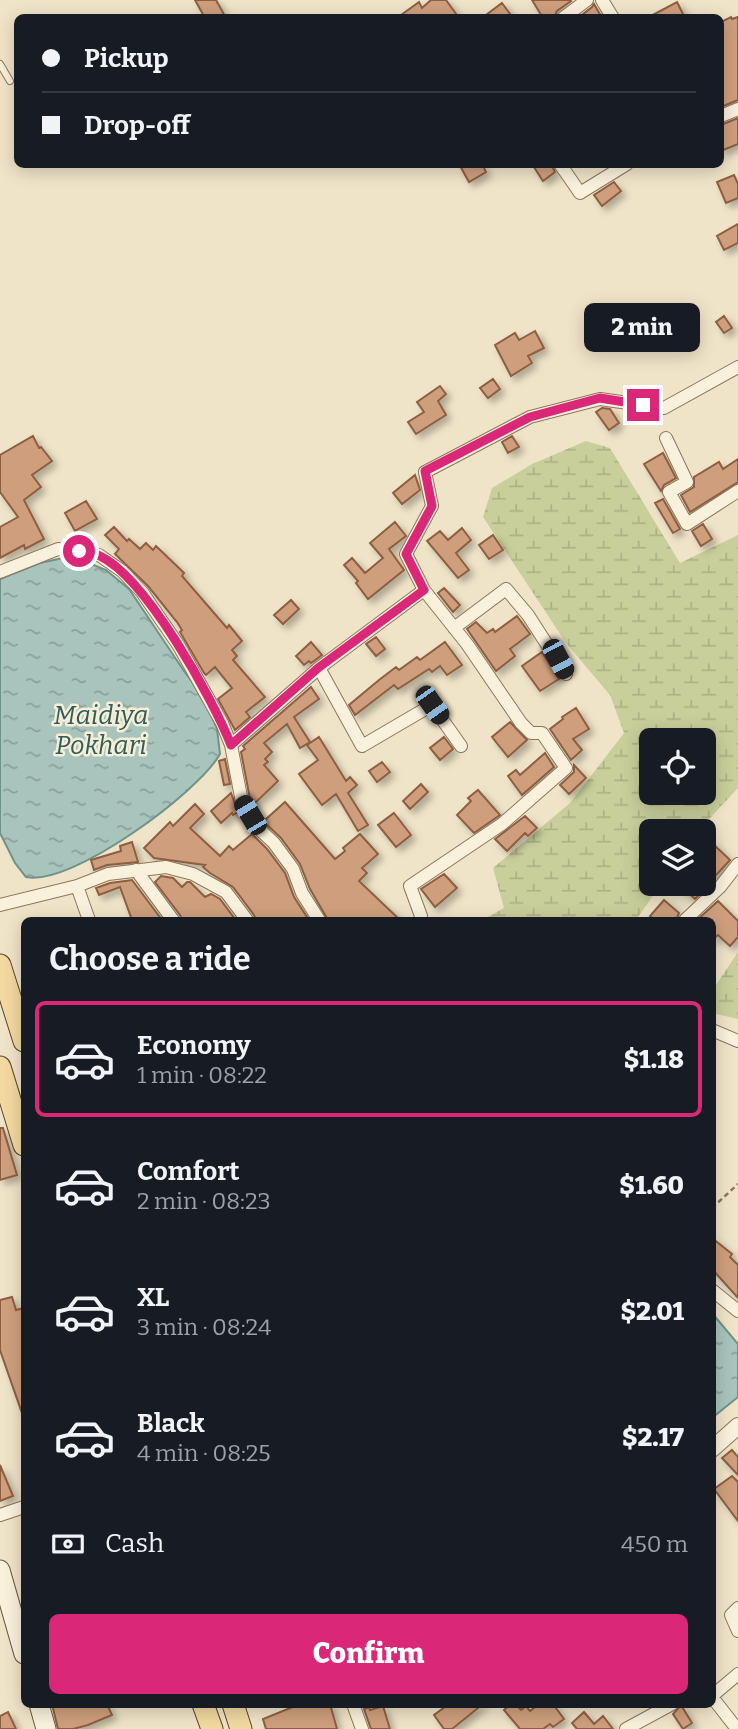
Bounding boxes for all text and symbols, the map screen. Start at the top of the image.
text: Pickup [84,43,169,74]
text: Drop-off [84,110,190,141]
callout: 2 min [585,304,701,352]
text: 2 min [611,313,673,341]
route end [627,389,659,421]
route start [63,535,95,567]
car [539,636,578,682]
car [412,682,453,728]
water label: Maidiya Pokhari [54,700,148,761]
map controls [639,728,716,896]
button: locate [639,728,716,805]
car [231,792,270,838]
button: layers [639,819,716,896]
text: Choose a ride [49,940,250,978]
icon: car [53,1028,116,1091]
text: Economy [137,1030,251,1061]
text: $1.18 [624,1044,684,1075]
text: 1 min · 08:22 [137,1061,267,1089]
icon: car [53,1154,116,1217]
text: Comfort [137,1156,240,1187]
text: $1.60 [619,1170,684,1201]
text: 2 min · 08:23 [137,1187,271,1215]
icon: car [53,1280,116,1343]
text: XL [137,1282,169,1313]
text: $2.01 [620,1296,684,1327]
text: 3 min · 08:24 [137,1313,271,1341]
icon: car [53,1406,116,1469]
text: Black [137,1408,205,1439]
text: $2.17 [622,1422,684,1453]
text: 4 min · 08:25 [137,1439,271,1467]
icon: cash [49,1525,87,1563]
text: Cash [105,1528,164,1559]
text: 450 m [621,1530,688,1558]
button: Confirm [49,1614,688,1694]

